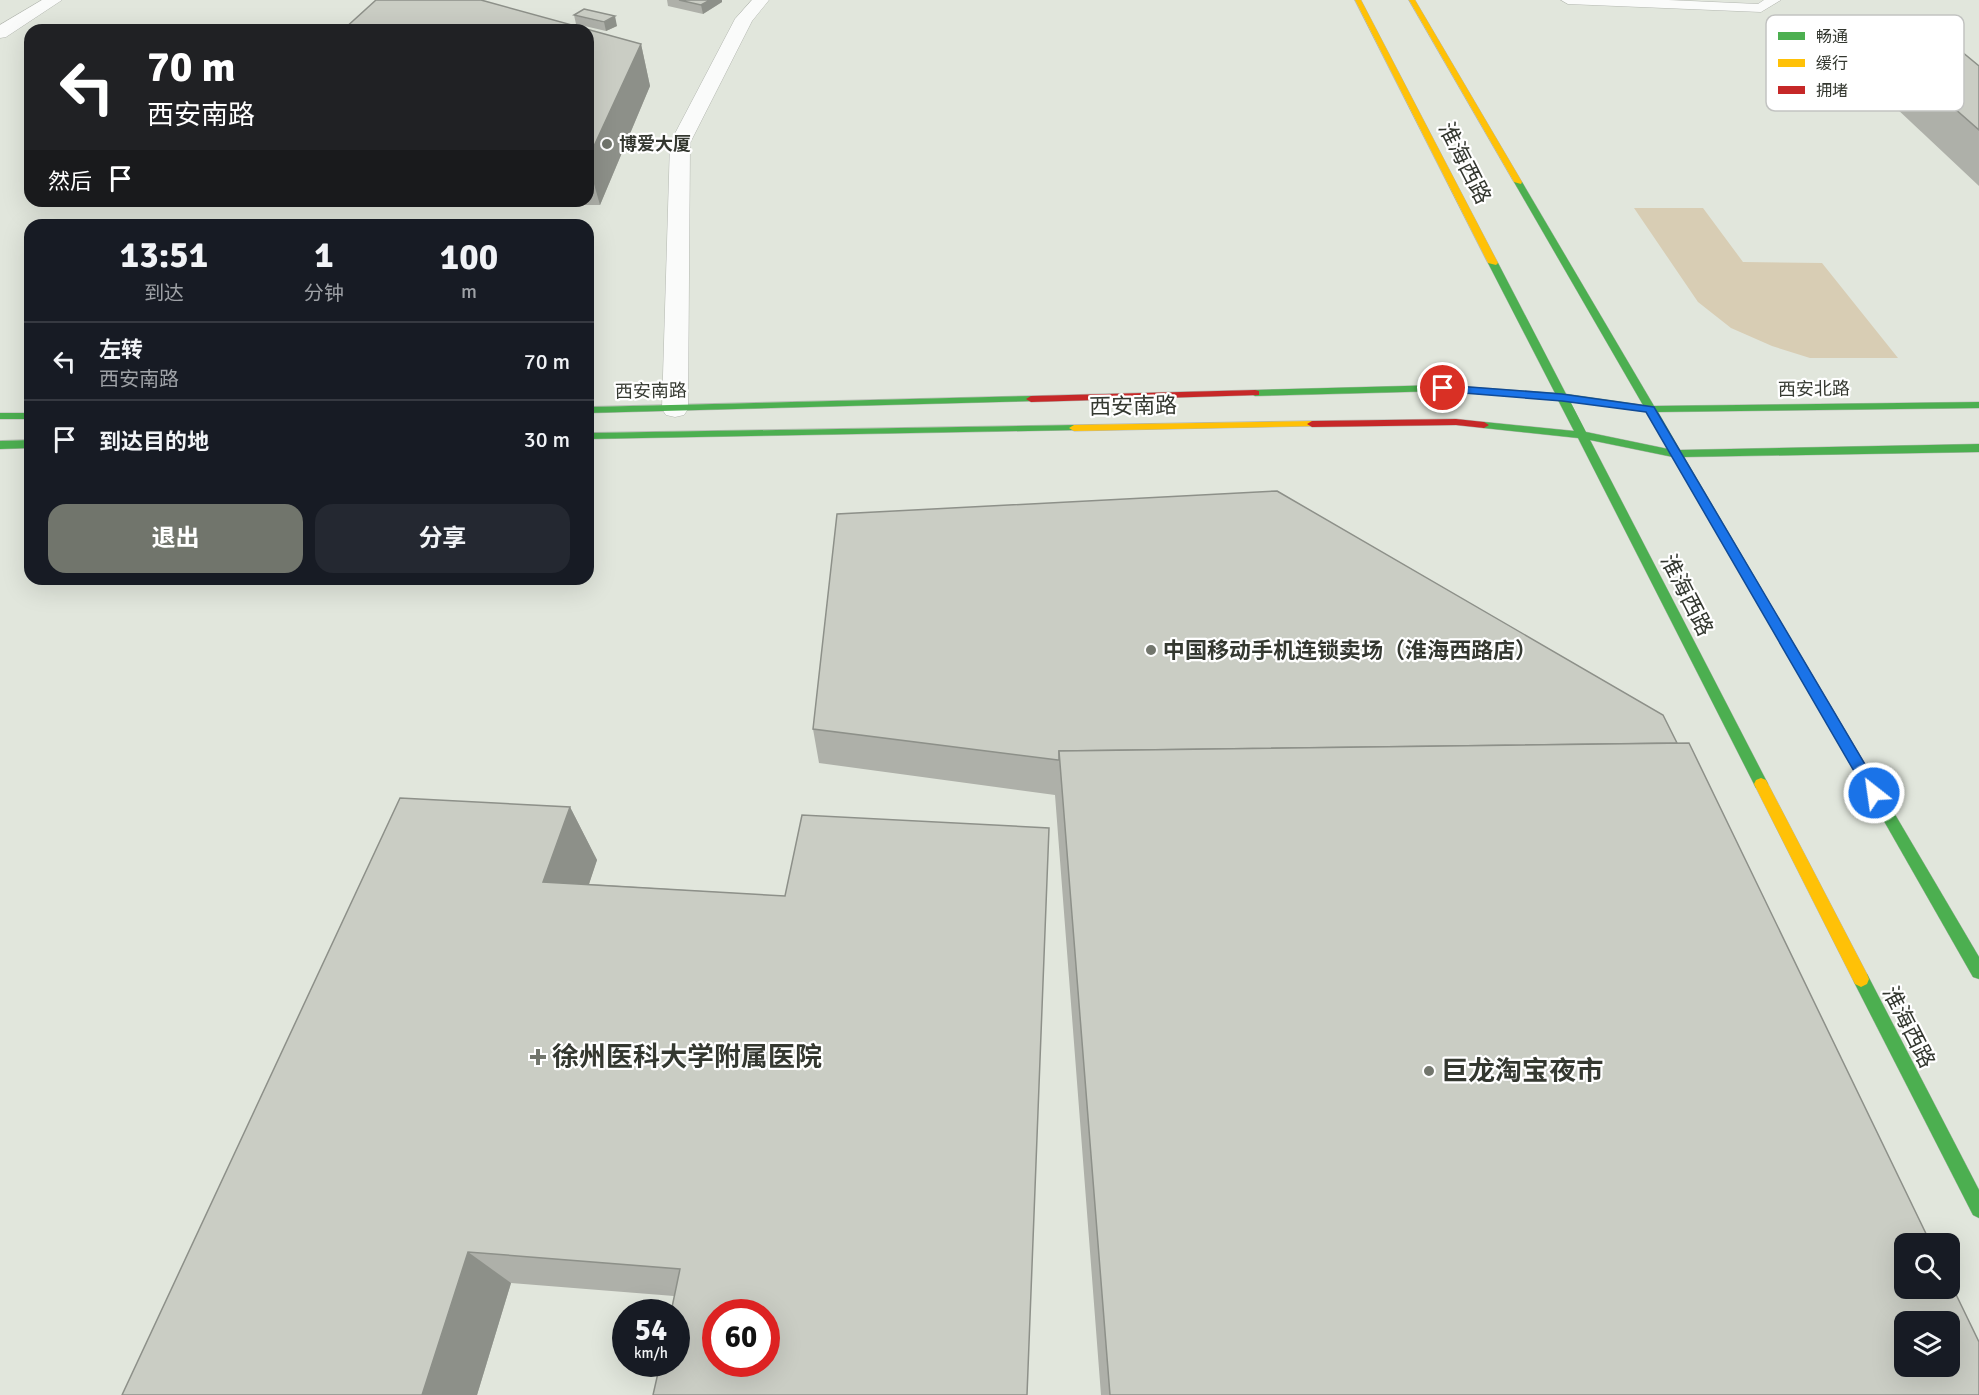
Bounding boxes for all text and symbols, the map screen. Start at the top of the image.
legend [1766,15,1964,111]
text: 畅通 [1816,27,1848,47]
text: 70 m [147,42,236,93]
icon: left [48,48,126,126]
text: 缓行 [1816,54,1848,74]
text: 拥堵 [1816,81,1848,101]
text: 西安南路 [147,99,255,132]
street label: 淮海西路 [1433,118,1497,208]
place label: 博爱大厦 [619,133,691,155]
marker: 博爱大厦 [600,137,614,151]
icon: arrive [104,162,137,195]
text: 然后 [48,168,92,195]
text: 13:51 [120,233,208,278]
text: 1 [314,233,334,278]
text: 100 [440,235,498,280]
text: m [461,279,477,304]
text: 到达 [144,281,184,306]
text: 分钟 [304,281,344,306]
text: 左转 [99,336,143,363]
icon: left [48,345,81,378]
text: 70 m [524,348,570,375]
pin [1417,362,1468,413]
text: 西安南路 [99,367,179,392]
icon: arrive [1426,371,1459,404]
street label: 西安北路 [1778,377,1850,401]
street label: 西安南路 [615,379,687,403]
street label: 西安南路 [1089,392,1177,420]
icon: arrive [48,423,81,456]
text: 30 m [524,426,570,453]
text: 到达目的地 [99,428,209,455]
button: 退出 [48,504,303,573]
button: 分享 [315,504,570,573]
street label: 淮海西路 [1655,550,1719,640]
place label: 中国移动手机连锁卖场（淮海西路店） [1163,637,1537,664]
marker: 中国移动手机连锁卖场（淮海西路店） [1144,643,1158,657]
position arrow [1842,761,1906,825]
street label: 淮海西路 [1877,982,1941,1072]
place label: 徐州医科大学附属医院 [552,1041,822,1074]
marker: 徐州医科大学附属医院 [529,1048,547,1066]
place label: 巨龙淘宝夜市 [1441,1055,1603,1088]
marker: 巨龙淘宝夜市 [1422,1064,1436,1078]
map controls [1894,1233,1960,1377]
button: search [1894,1233,1960,1299]
speed limit sign: 60 [702,1299,780,1377]
button: layers [1894,1311,1960,1377]
text: 54 [635,1312,667,1349]
text: km/h [634,1344,668,1362]

